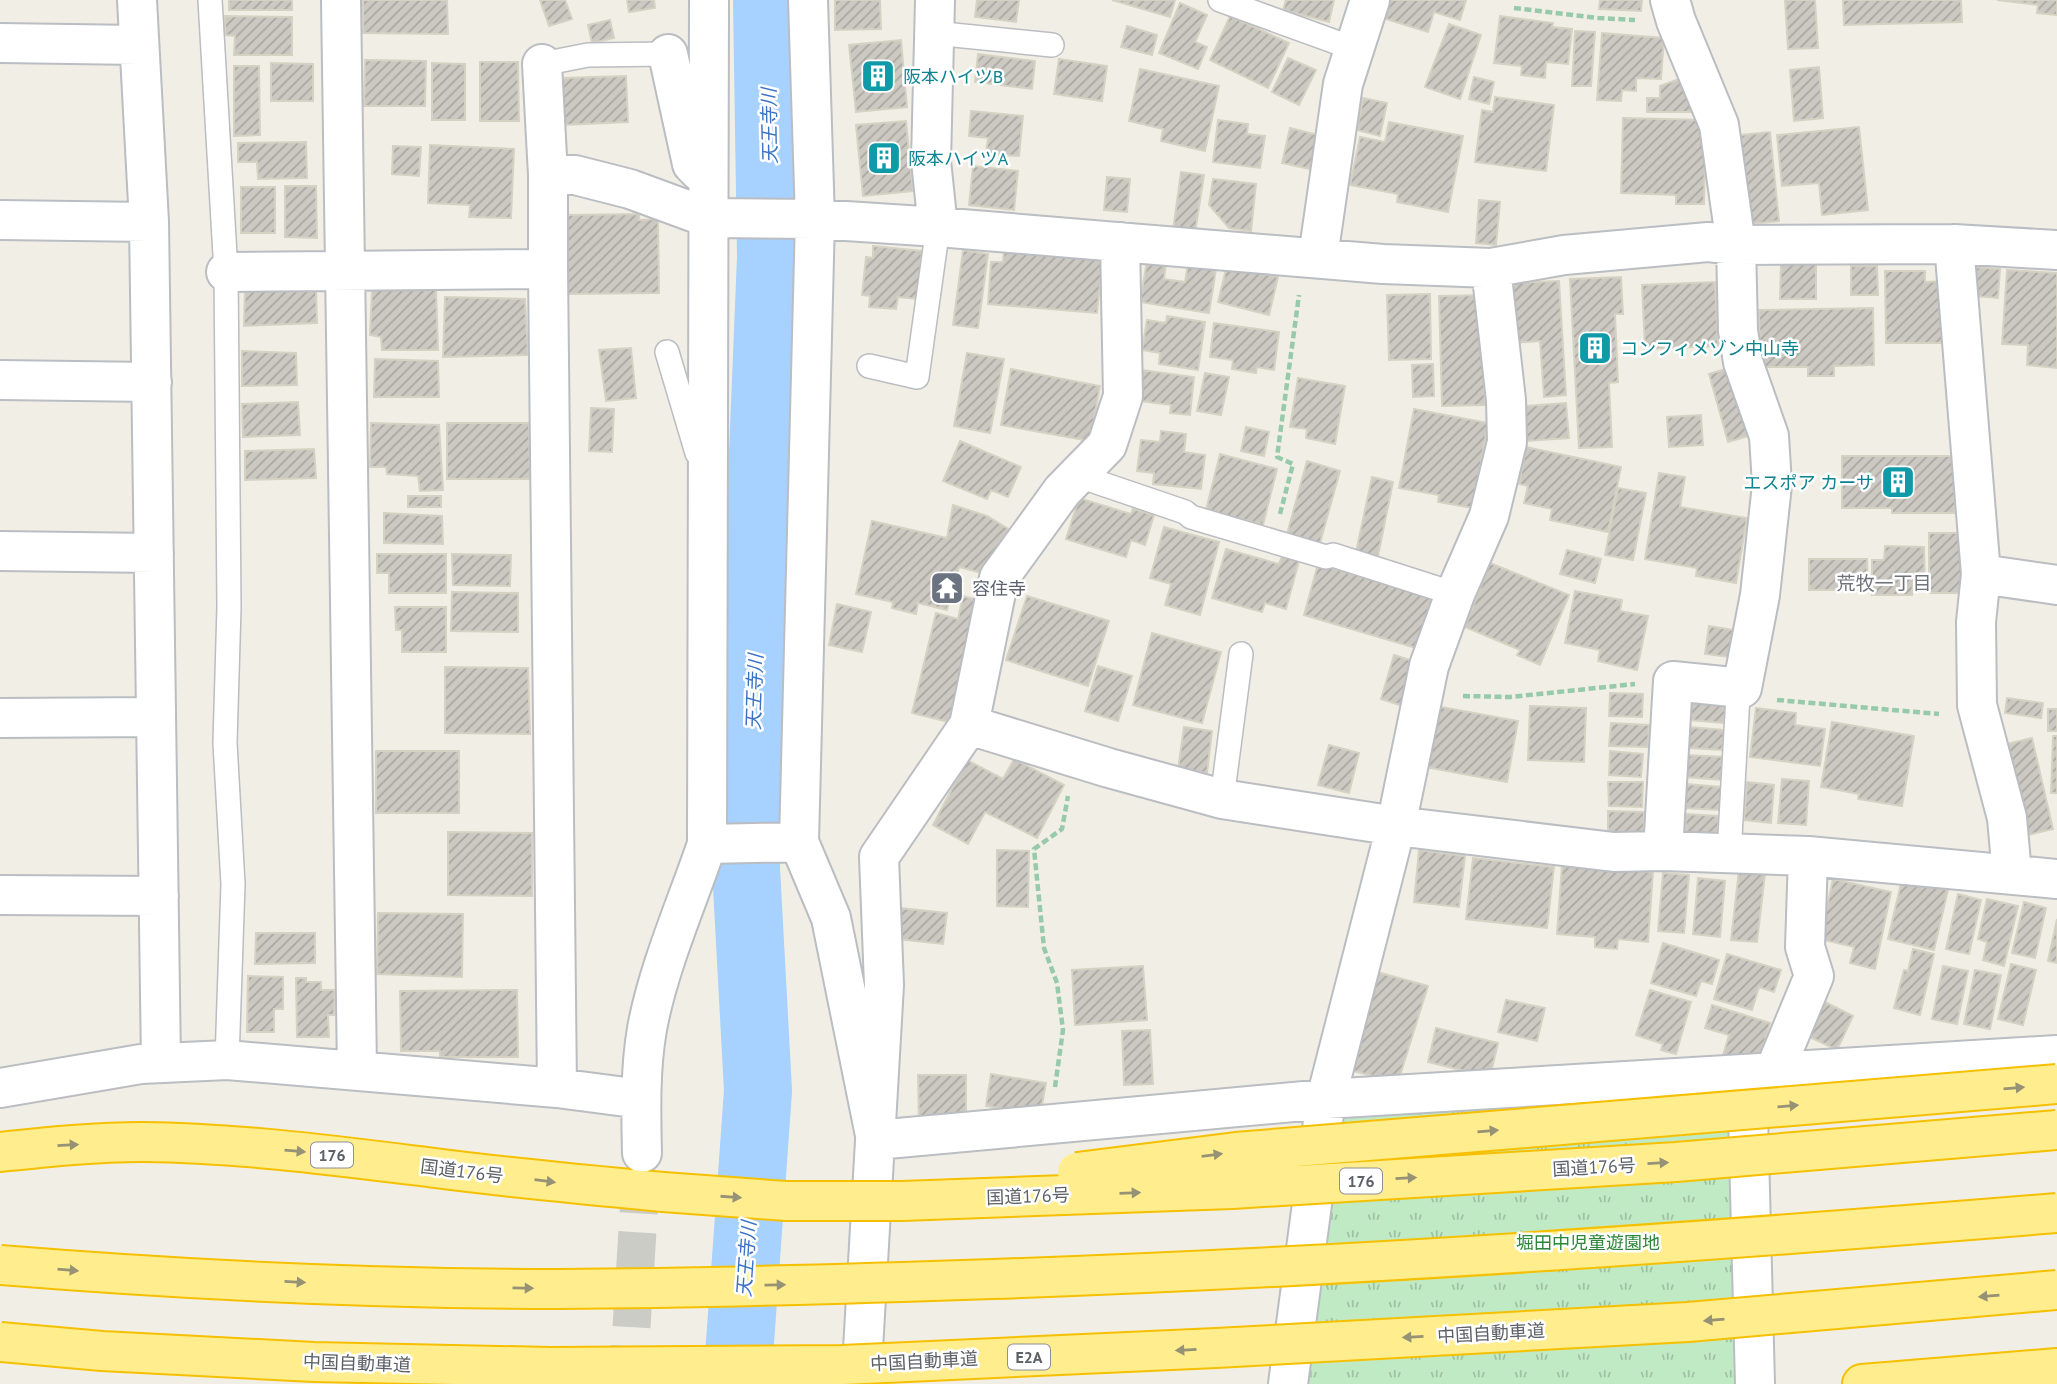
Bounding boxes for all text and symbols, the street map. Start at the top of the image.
building icon: 阪本ハイツB [859,57,897,95]
place label: 阪本ハイツB [903,65,1003,88]
water label: 天王寺川 [756,86,782,164]
building icon: 阪本ハイツA [865,139,903,177]
place label: 阪本ハイツA [908,147,1009,170]
building icon: コンフィメゾン中山寺 [1576,329,1614,367]
place label: コンフィメゾン中山寺 [1620,337,1799,360]
building icon: エスポア カーサ [1879,463,1917,501]
place label: エスポア カーサ [1744,471,1874,494]
temple icon: 容住寺 [928,569,966,607]
district label: 荒牧一丁目 [1836,571,1932,595]
place label: 容住寺 [972,577,1026,600]
water label: 天王寺川 [741,652,767,730]
one-way arrow [2004,1082,2026,1093]
one-way arrow [1777,1100,1799,1111]
one-way arrow [1477,1125,1499,1136]
one-way arrow [57,1139,79,1150]
road number: 176 [311,1142,353,1168]
one-way arrow [284,1146,306,1157]
one-way arrow [1201,1150,1223,1161]
street label: 国道176号 [1552,1153,1636,1181]
street label: 国道176号 [419,1155,505,1187]
one-way arrow [1647,1157,1669,1168]
road number: 176 [1340,1168,1382,1194]
one-way arrow [1396,1173,1418,1184]
one-way arrow [534,1176,556,1187]
street label: 国道176号 [986,1183,1070,1209]
one-way arrow [1119,1187,1141,1198]
one-way arrow [721,1191,743,1202]
water label: 天王寺川 [731,1218,761,1298]
park label: 堀田中児童遊園地 [1516,1231,1660,1254]
one-way arrow [57,1265,79,1276]
one-way arrow [284,1277,306,1288]
one-way arrow [764,1280,786,1291]
one-way arrow [512,1282,534,1294]
one-way arrow [1978,1291,2000,1302]
one-way arrow [1702,1315,1724,1326]
street label: 中国自動車道 [1436,1319,1546,1347]
one-way arrow [1402,1332,1424,1343]
road number: E2A [1008,1344,1050,1370]
one-way arrow [1175,1344,1197,1355]
street label: 中国自動車道 [869,1347,979,1375]
street label: 中国自動車道 [303,1350,411,1376]

